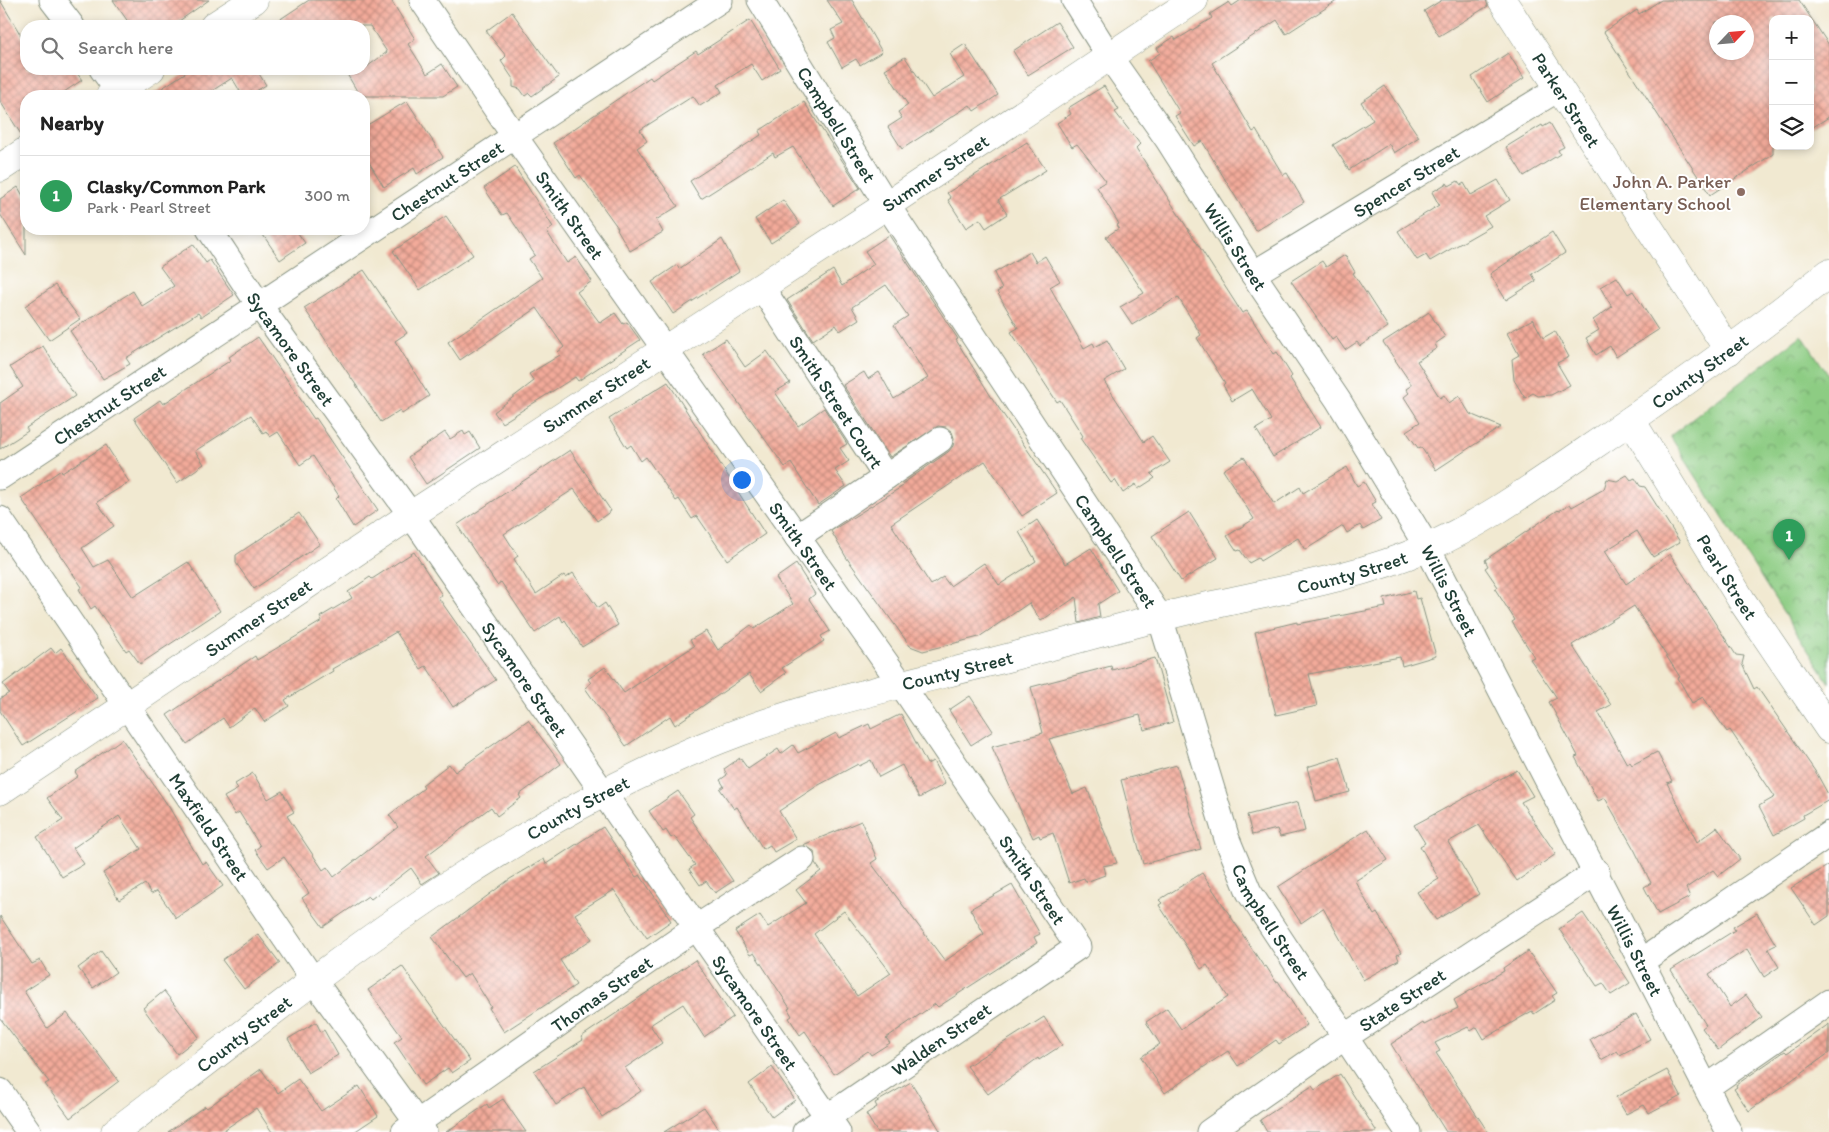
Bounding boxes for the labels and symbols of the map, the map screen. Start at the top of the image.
north arrow [1709,15,1754,60]
street label: Parker Street [1527,48,1605,152]
street label: Campbell Street [792,62,881,187]
street label: Summer Street [878,129,993,217]
street label: Chestnut Street [386,136,508,227]
street label: Spencer Street [1349,141,1464,223]
street label: Smith Street [530,166,609,264]
place label: John A. Parker Elementary School [1579,170,1732,215]
marker: John A. Parker Elementary School [1735,186,1747,198]
street label: Willis Street [1199,199,1272,295]
street label: Sycamore Street [241,288,339,411]
street label: County Street [1647,329,1753,414]
street label: Smith Street Court [784,331,888,473]
street label: Summer Street [538,351,655,438]
street label: Chestnut Street [49,359,170,451]
your location [729,467,755,493]
street label: Campbell Street [1070,490,1162,613]
street label: Smith Street [764,497,842,595]
pin: 1 [1773,519,1805,560]
street label: Pearl Street [1692,530,1762,624]
street label: Willis Street [1416,541,1482,640]
street label: County Street [1295,546,1411,599]
street label: Summer Street [201,574,316,662]
street label: Sycamore Street [476,617,572,742]
street label: County Street [899,646,1016,696]
street label: Maxfield Street [164,769,254,885]
street label: County Street [522,771,633,845]
street label: Smith Street [994,831,1071,929]
street label: Campbell Street [1227,860,1315,984]
street label: Willis Street [1602,901,1668,1000]
street label: Sycamore Street [707,950,803,1075]
street label: Thomas Street [547,951,657,1038]
street label: State Street [1355,963,1450,1037]
street label: County Street [192,990,296,1078]
street label: Walden Street [887,998,996,1081]

